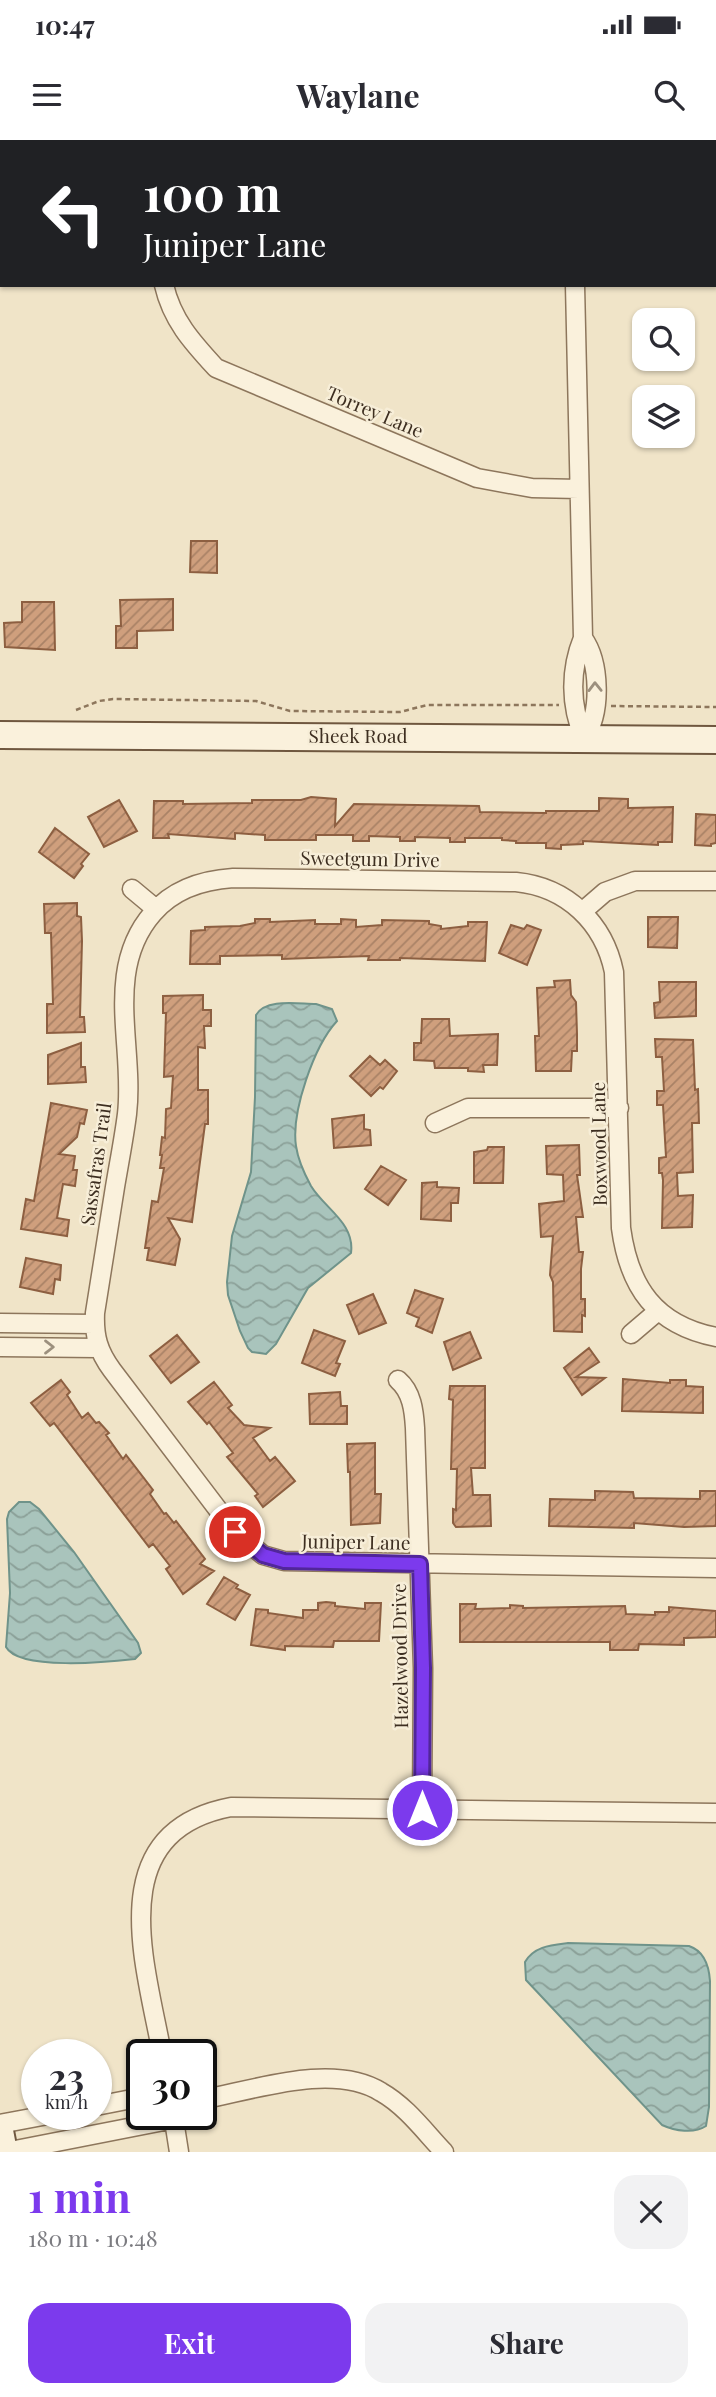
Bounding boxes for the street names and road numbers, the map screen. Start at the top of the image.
street label: Torrey Lane [323,379,428,443]
street label: Sheek Road [309,722,407,748]
street label: Sweetgum Drive [300,844,440,872]
street label: Boxwood Lane [584,1082,612,1206]
street label: Sassafras Trail [74,1100,117,1227]
street label: Juniper Lane [300,1527,411,1555]
street label: Hazelwood Drive [385,1583,413,1729]

